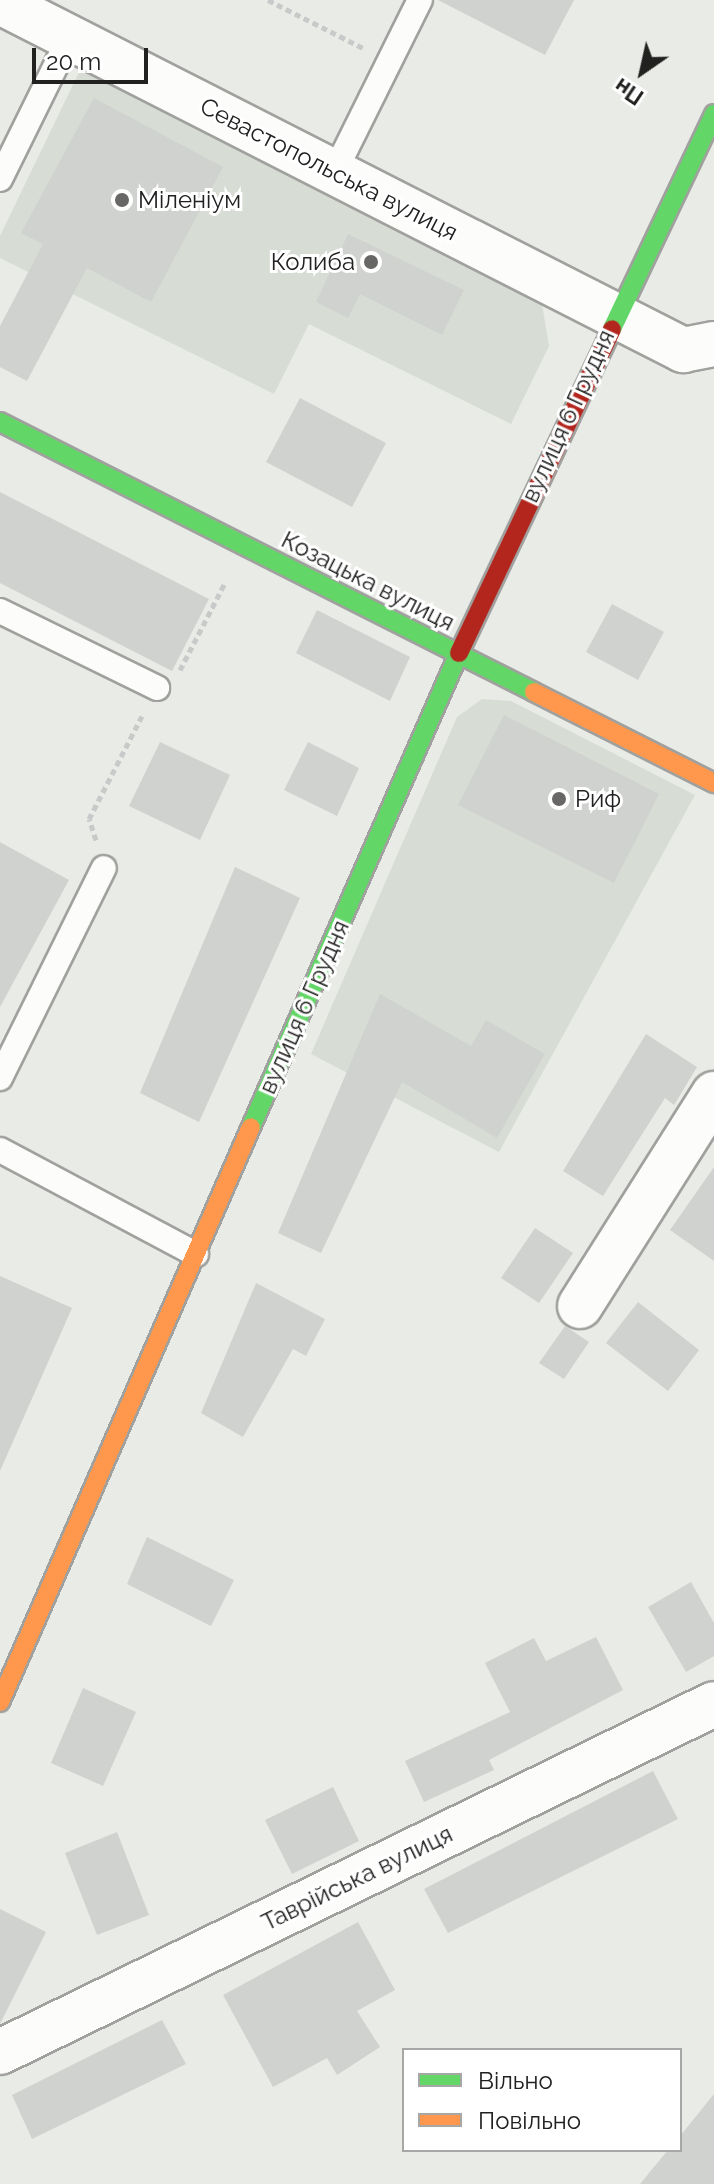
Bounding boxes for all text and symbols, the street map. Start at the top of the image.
scale bar [36,32,152,82]
north arrow [602,32,682,112]
text: 20 m [46,47,101,76]
text: Пн [609,73,648,111]
street label: Севастопольська вулиця [195,91,463,247]
place label: Міленіум [138,186,241,214]
marker: Міленіум [113,191,131,209]
place label: Колиба [271,248,355,276]
marker: Колиба [362,253,380,271]
street label: вулиця 6 Грудня [515,325,621,507]
street label: Козацька вулиця [277,525,459,637]
place label: Риф [575,785,621,813]
marker: Риф [550,790,568,808]
street label: вулиця 6 Грудня [253,916,355,1098]
street label: Таврійська вулиця [257,1819,457,1937]
legend [402,2048,682,2152]
text: Вільно [478,2066,553,2095]
text: Повільно [478,2106,581,2135]

